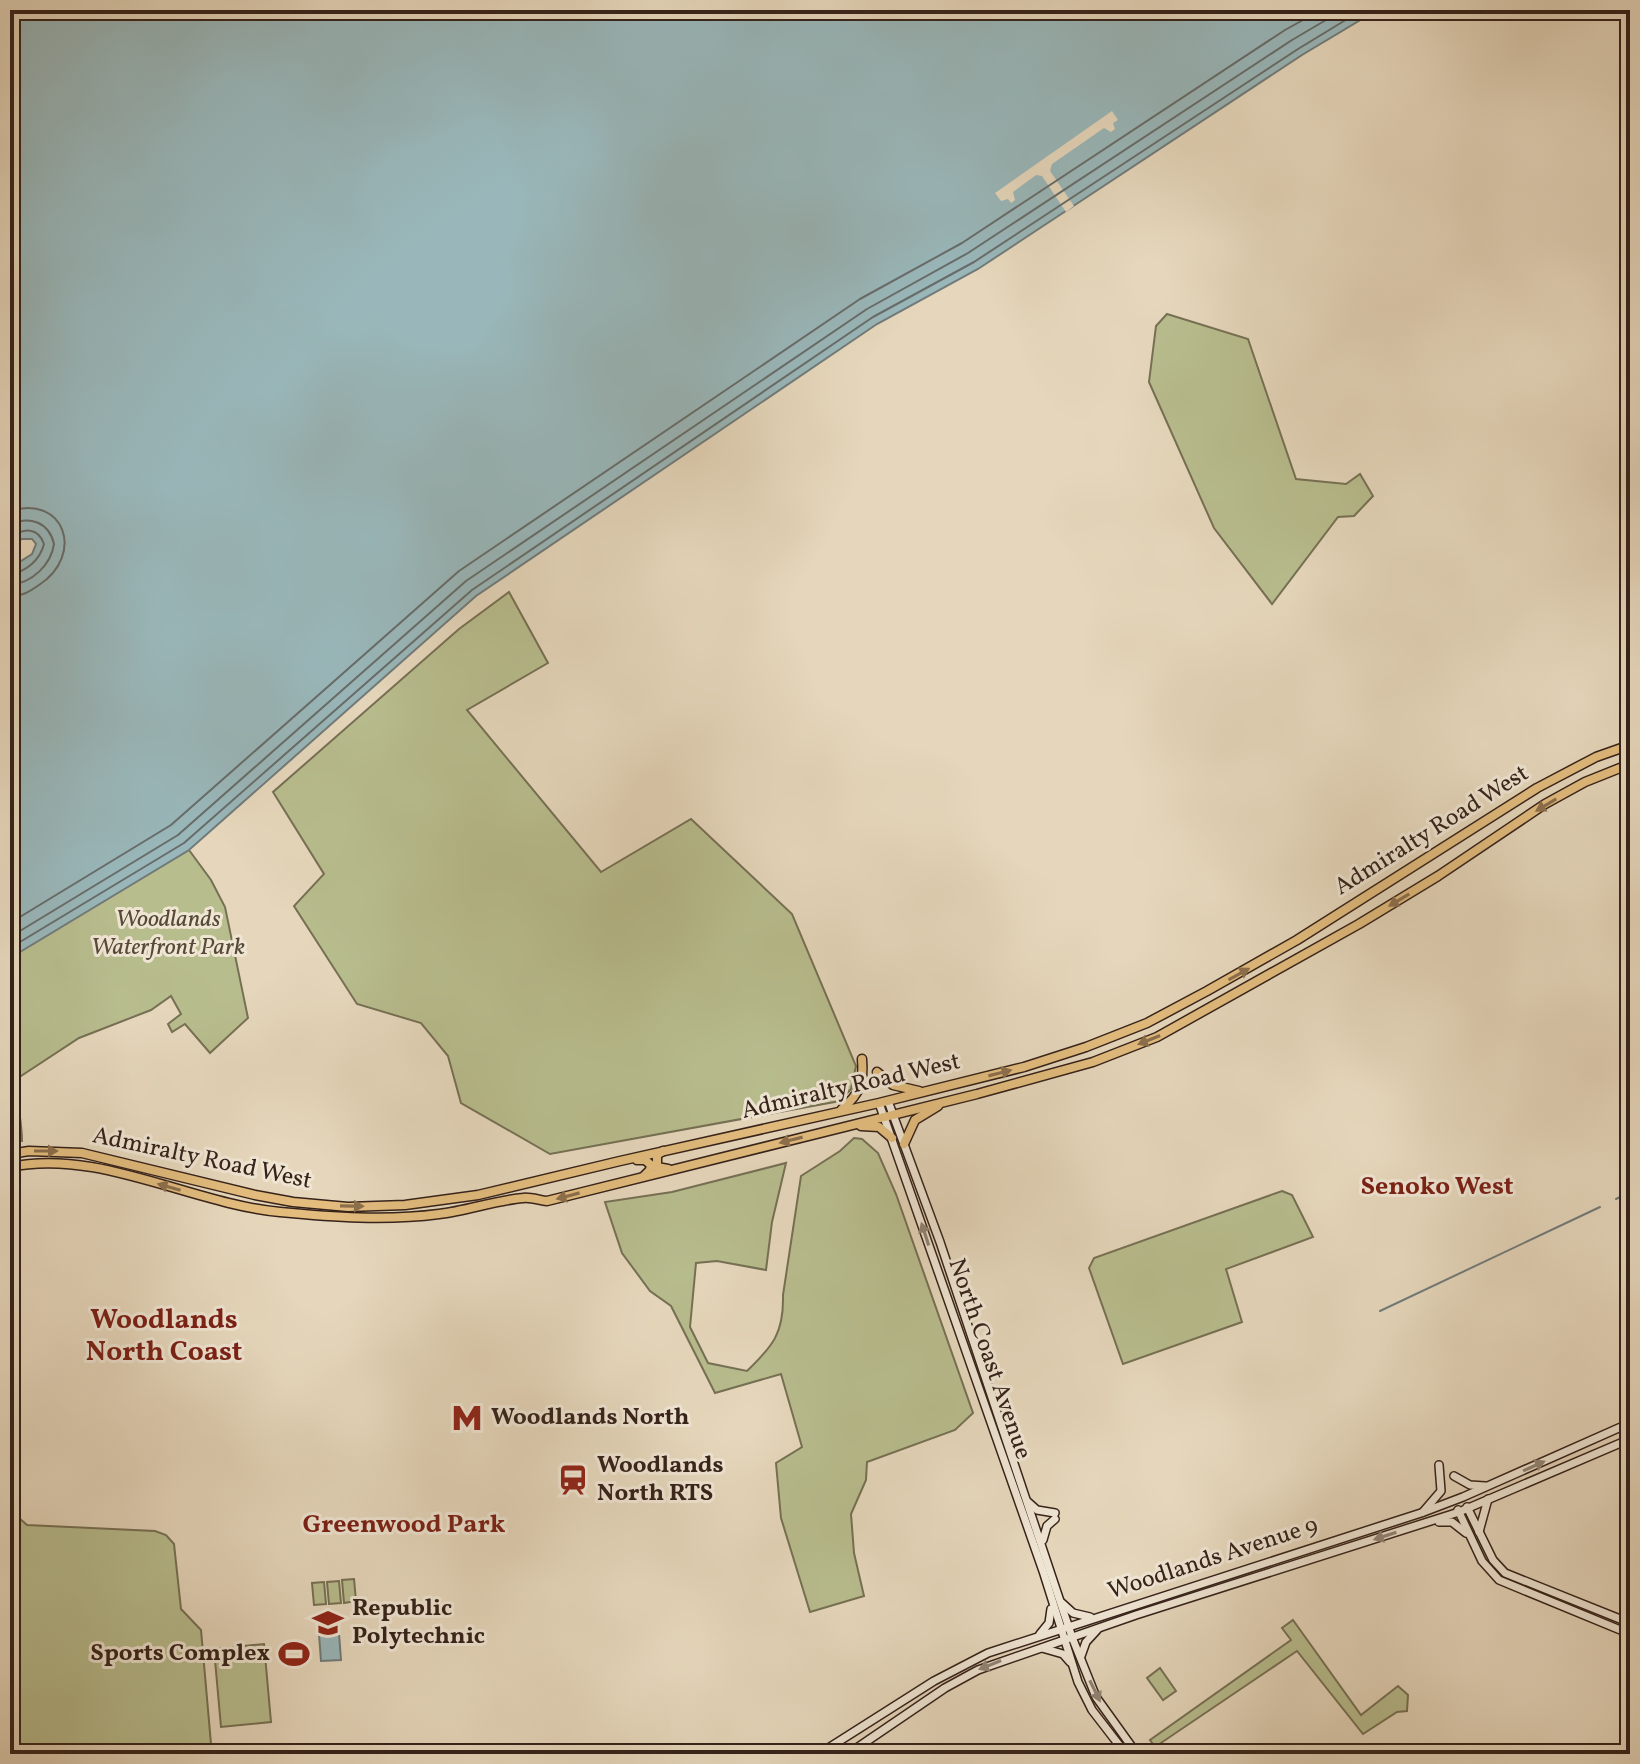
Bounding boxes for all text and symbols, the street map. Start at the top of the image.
street label: Admiralty Road West [1328,757,1536,905]
one-way arrow [1535,797,1557,811]
one-way arrow [1388,893,1410,907]
park label: Woodlands Waterfront Park [91,903,245,965]
one-way arrow [1228,967,1251,980]
one-way arrow [1137,1034,1161,1047]
street label: Admiralty Road West [738,1045,964,1129]
one-way arrow [988,1066,1013,1078]
street label: Admiralty Road West [89,1119,315,1199]
one-way arrow [779,1134,804,1147]
one-way arrow [34,1145,59,1157]
district label: Senoko West [1361,1169,1514,1205]
one-way arrow [156,1180,180,1193]
one-way arrow [556,1190,581,1202]
one-way arrow [340,1200,365,1213]
one-way arrow [918,1222,931,1246]
street label: North Coast Avenue [939,1254,1039,1464]
district label: Woodlands North Coast [86,1301,242,1372]
metro station icon: Woodlands North [450,1401,484,1435]
place label: Woodlands North [491,1401,689,1435]
place label: Woodlands North RTS [597,1449,723,1511]
one-way arrow [1522,1459,1546,1472]
station icon: Woodlands North RTS [556,1463,590,1497]
district label: Greenwood Park [302,1507,506,1543]
street label: Woodlands Avenue 9 [1104,1509,1322,1609]
one-way arrow [1373,1530,1397,1543]
place label: Republic Polytechnic [352,1592,485,1654]
school or university icon: Republic Polytechnic [311,1606,345,1640]
place label: Sports Complex [90,1637,270,1671]
sports icon: Sports Complex [277,1637,311,1671]
one-way arrow [978,1659,1002,1672]
one-way arrow [1088,1680,1102,1703]

